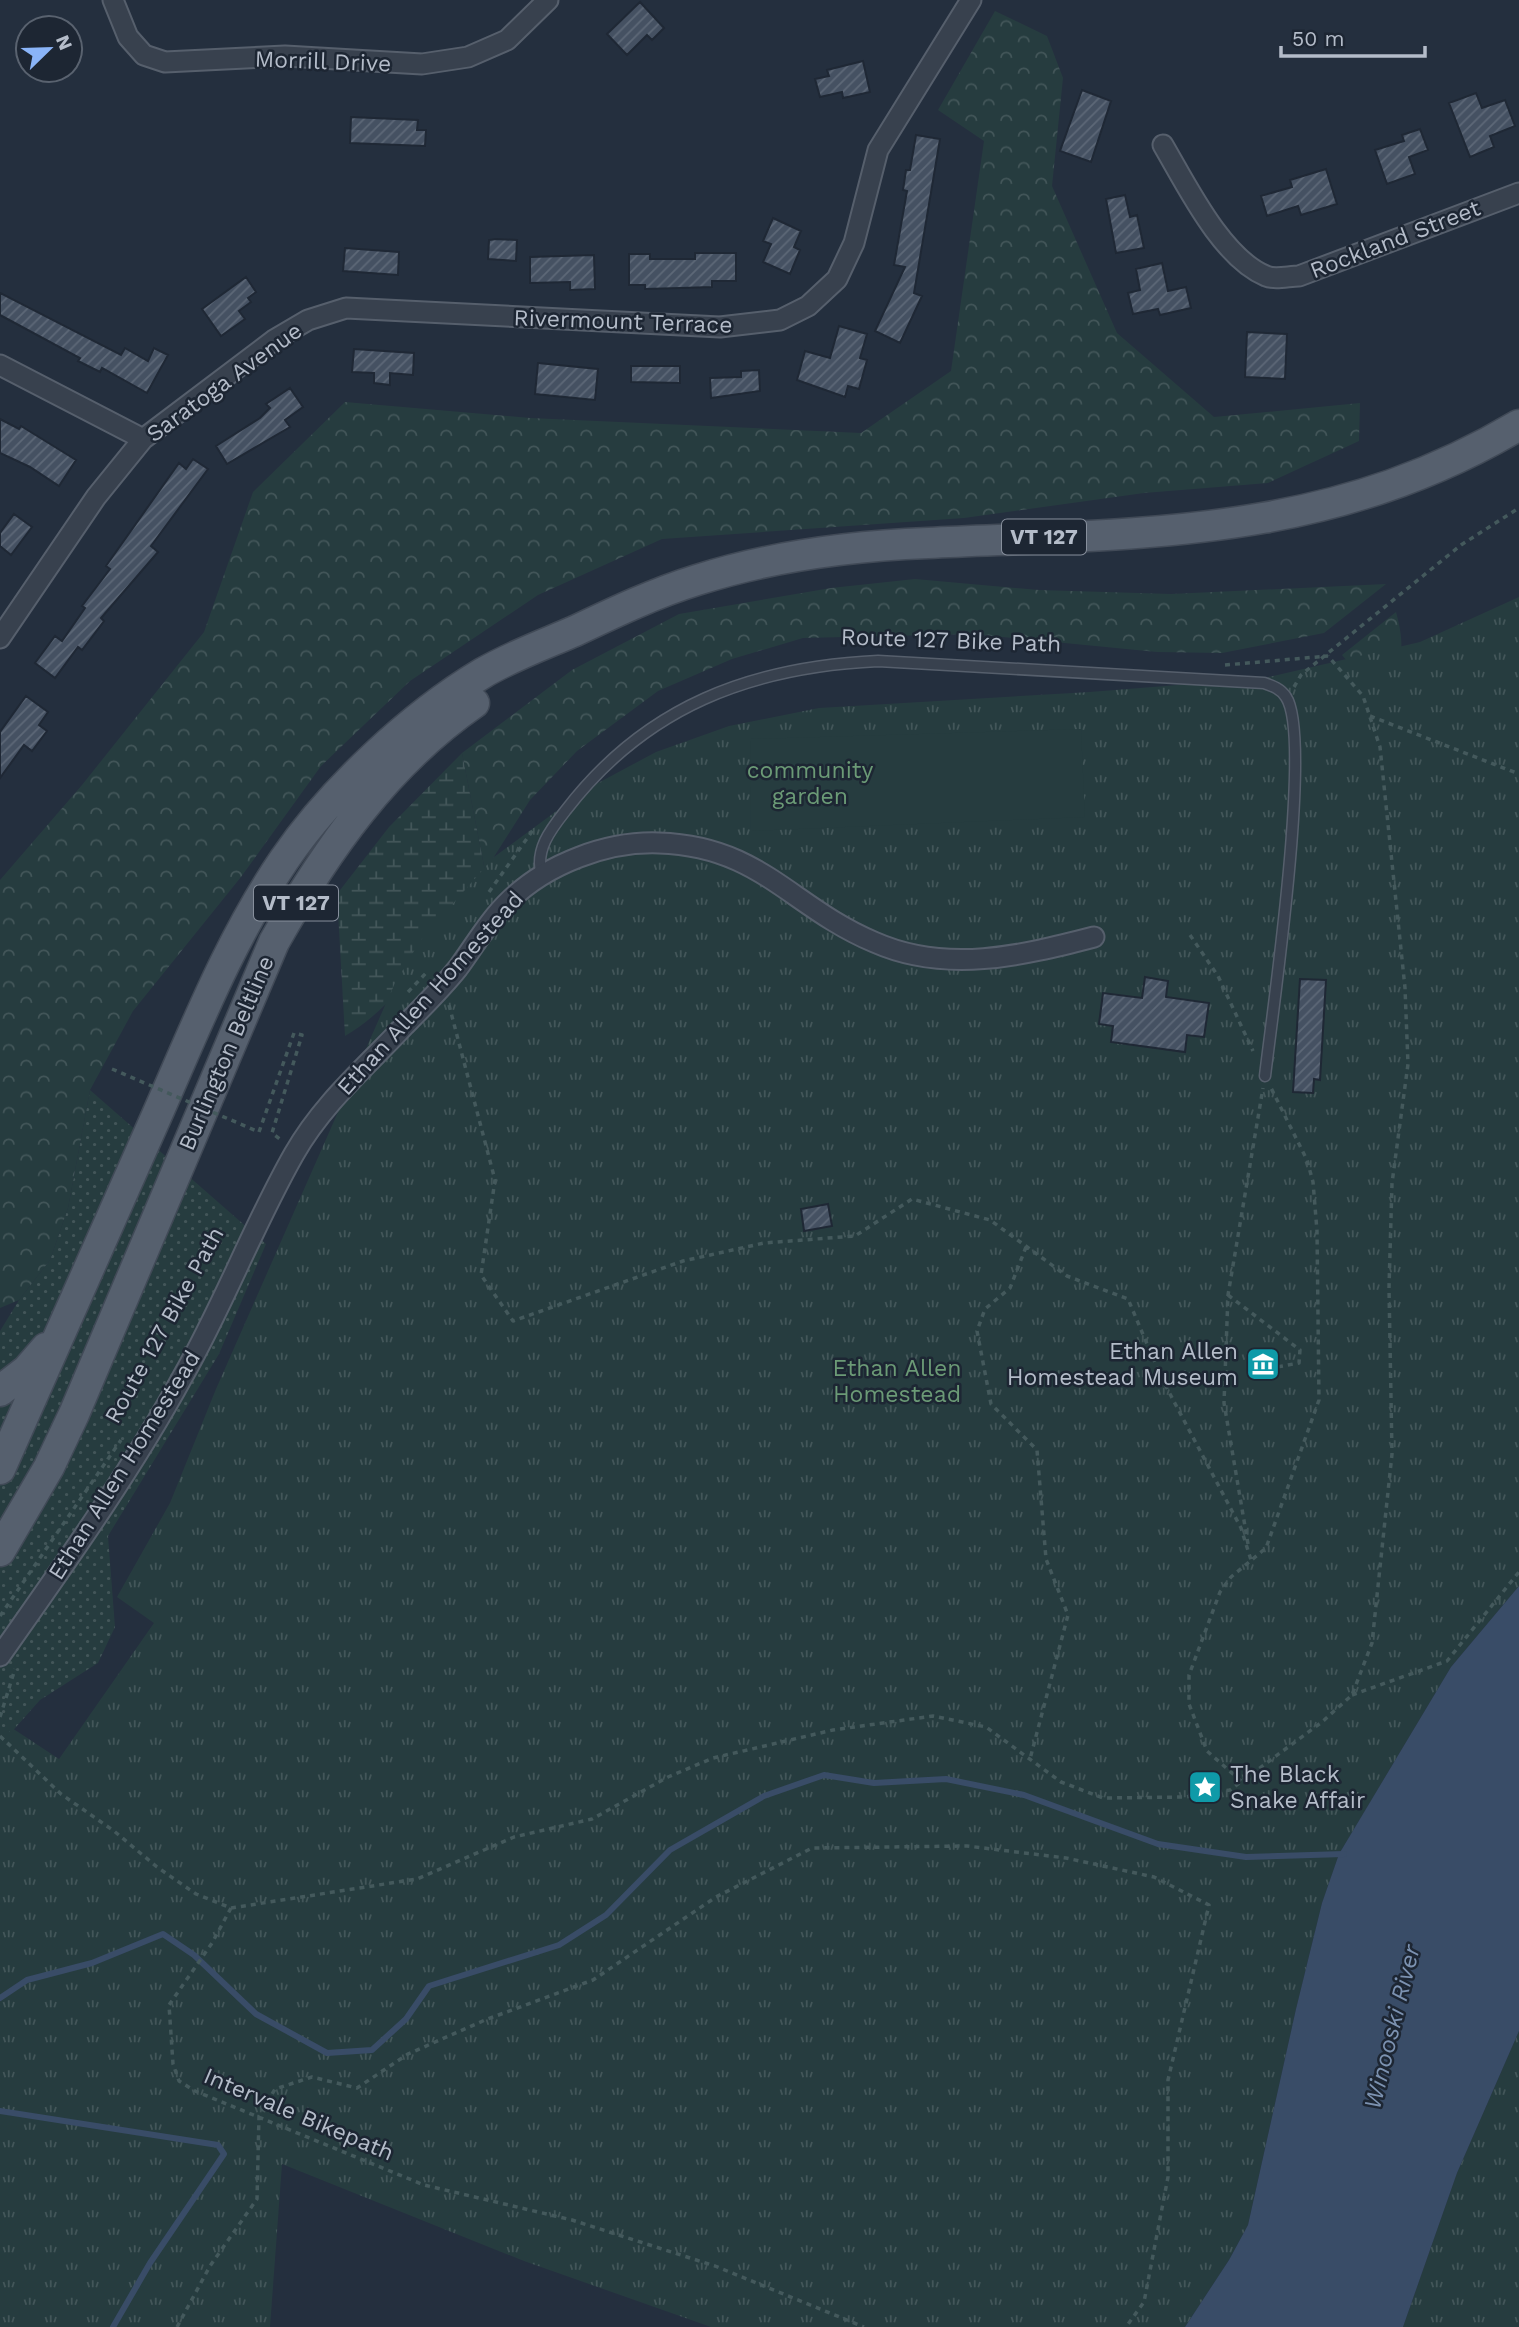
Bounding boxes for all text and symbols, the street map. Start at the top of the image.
north arrow [14,14,84,84]
scale bar [1281,14,1424,58]
text: 50 m [1292,26,1344,51]
text: N [51,32,78,54]
street label: Morrill Drive [254,46,392,77]
street label: Rockland Street [1306,194,1485,284]
street label: Rivermount Terrace [513,304,733,339]
street label: Saratoga Avenue [141,317,307,448]
road number: VT 127 [1002,520,1086,554]
street label: Route 127 Bike Path [840,623,1062,658]
park label: community garden [747,757,873,810]
road number: VT 127 [254,886,338,920]
street label: Ethan Allen Homestead [332,886,529,1101]
street label: Burlington Beltline [173,952,280,1155]
street label: Route 127 Bike Path [99,1222,230,1428]
place label: Ethan Allen Homestead Museum [1007,1338,1238,1391]
museum icon: Ethan Allen Homestead Museum [1244,1345,1282,1383]
street label: Ethan Allen Homestead [43,1346,206,1585]
park label: Ethan Allen Homestead [832,1355,962,1408]
place label: The Black Snake Affair [1230,1761,1365,1814]
place icon: The Black Snake Affair [1186,1768,1224,1806]
water label: Winooski River [1358,1941,1426,2112]
street label: Intervale Bikepath [200,2062,398,2167]

